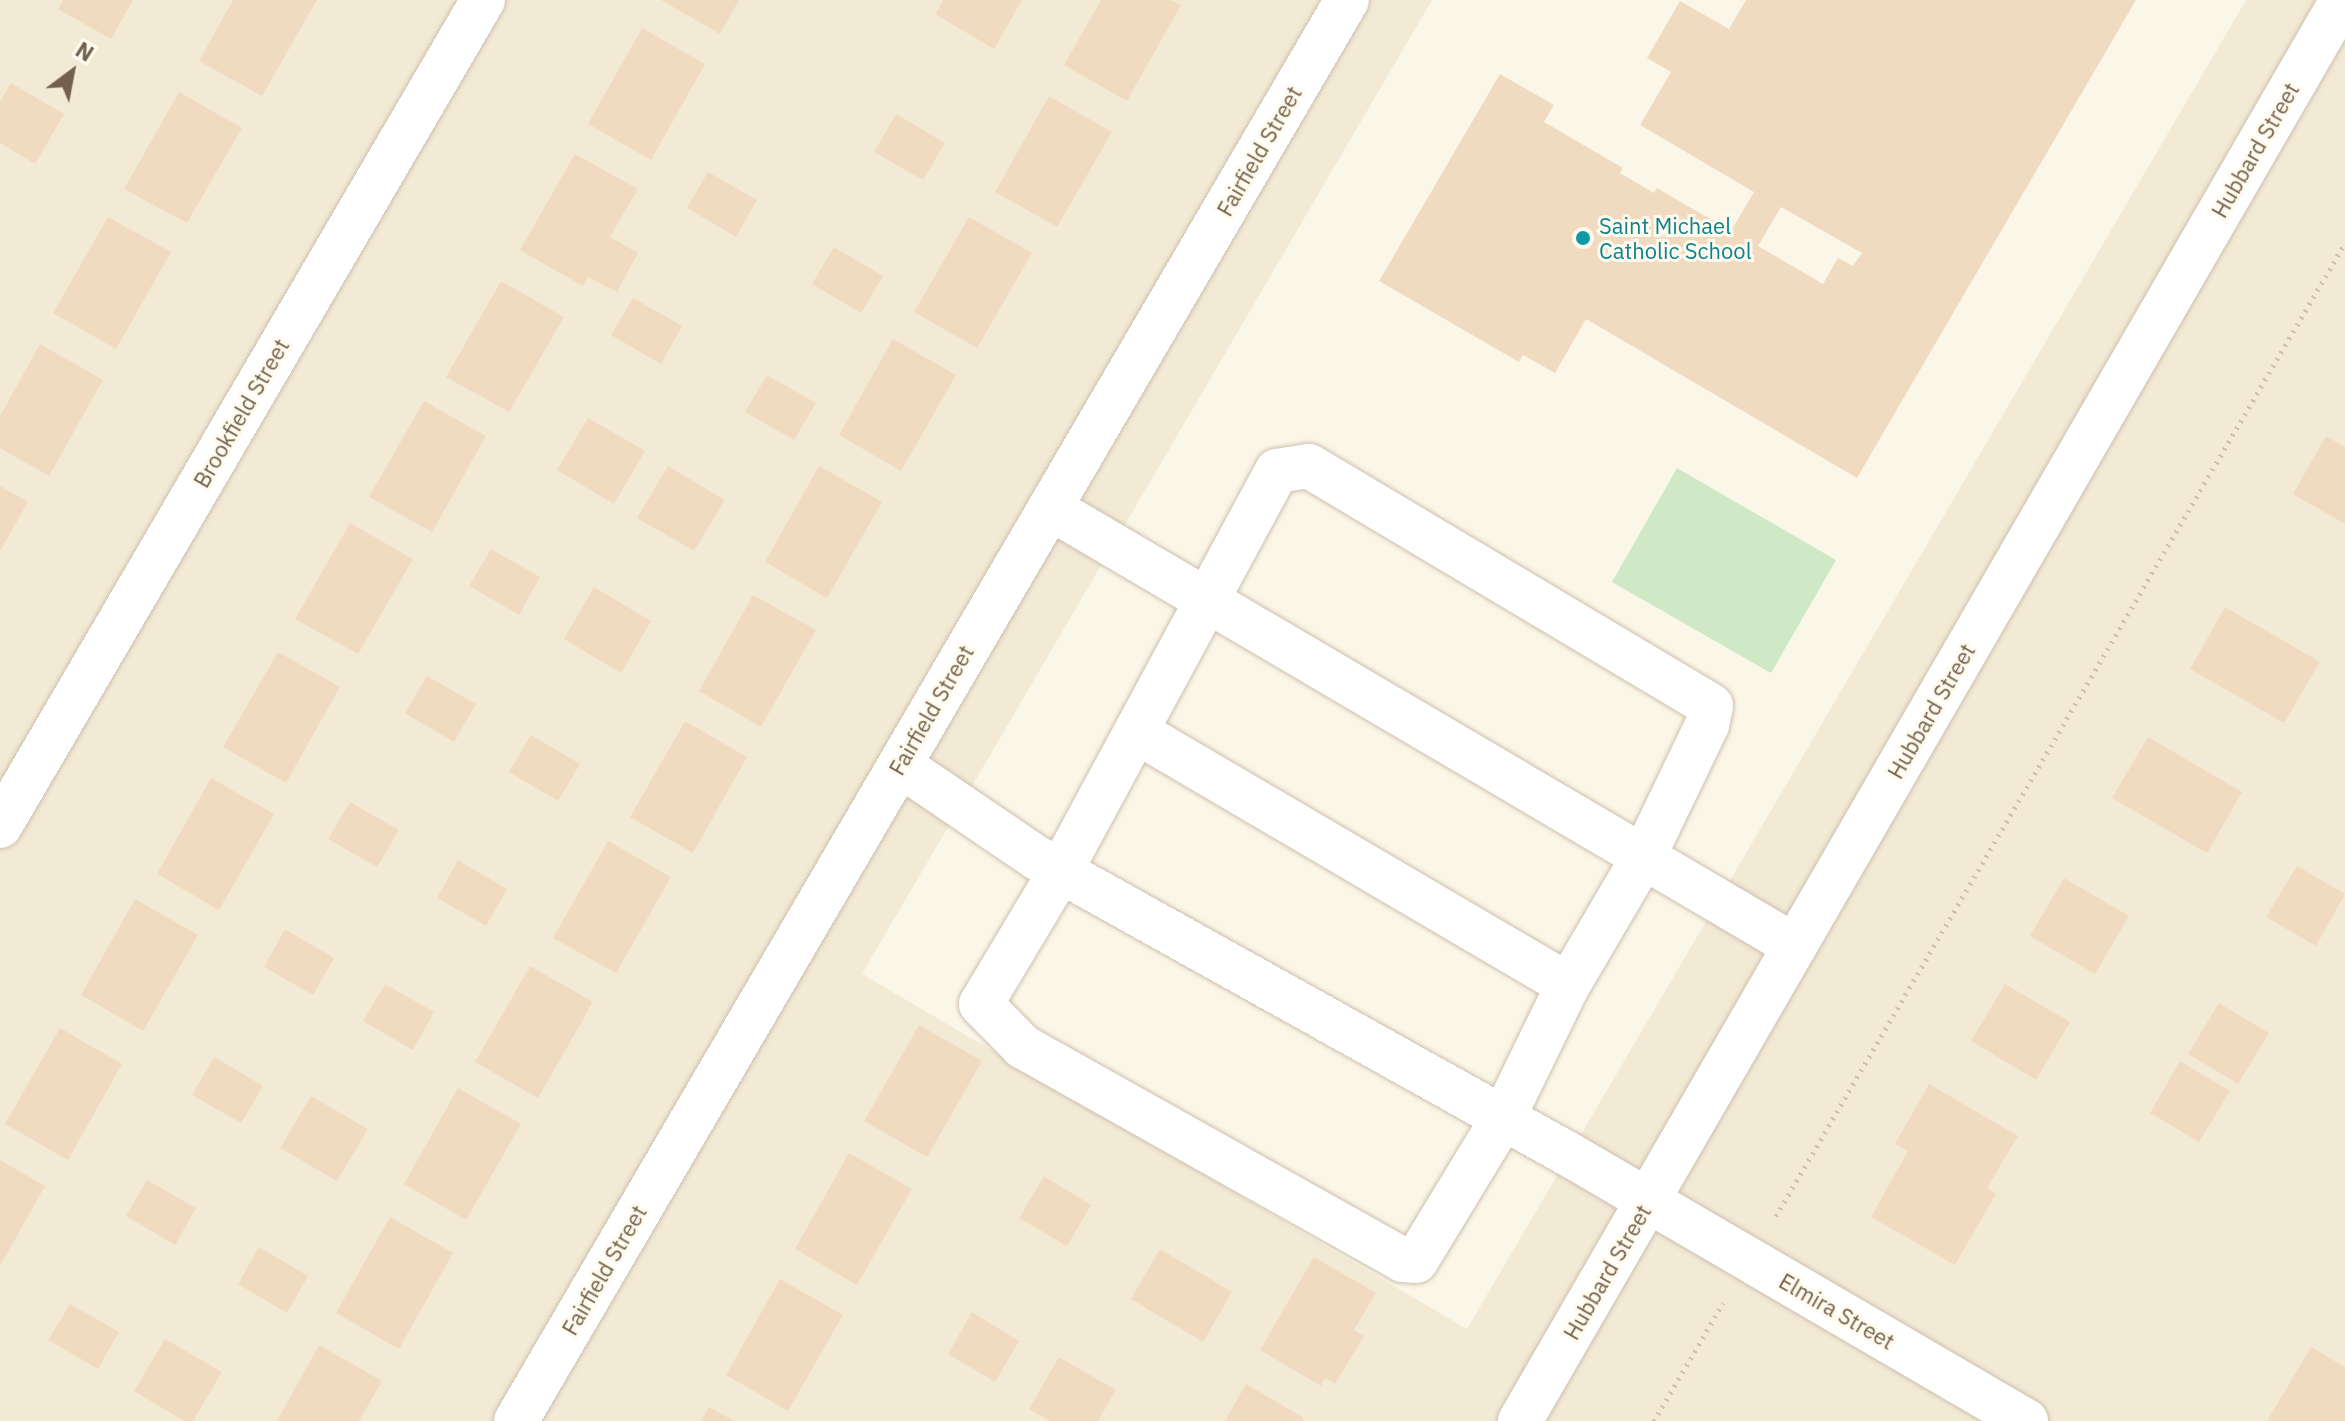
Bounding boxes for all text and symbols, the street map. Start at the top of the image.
north arrow [32,32,112,112]
text: N [71,35,99,68]
street label: Hubbard Street [2206,78,2304,222]
street label: Fairfield Street [1211,81,1307,221]
place label: Saint Michael Catholic School [1599,212,1752,264]
marker: Saint Michael Catholic School [1574,229,1592,247]
street label: Brookfield Street [188,334,294,492]
street label: Hubbard Street [1882,639,1980,783]
street label: Fairfield Street [883,640,979,780]
street label: Fairfield Street [556,1200,652,1340]
street label: Hubbard Street [1558,1200,1656,1344]
street label: Elmira Street [1775,1267,1899,1355]

